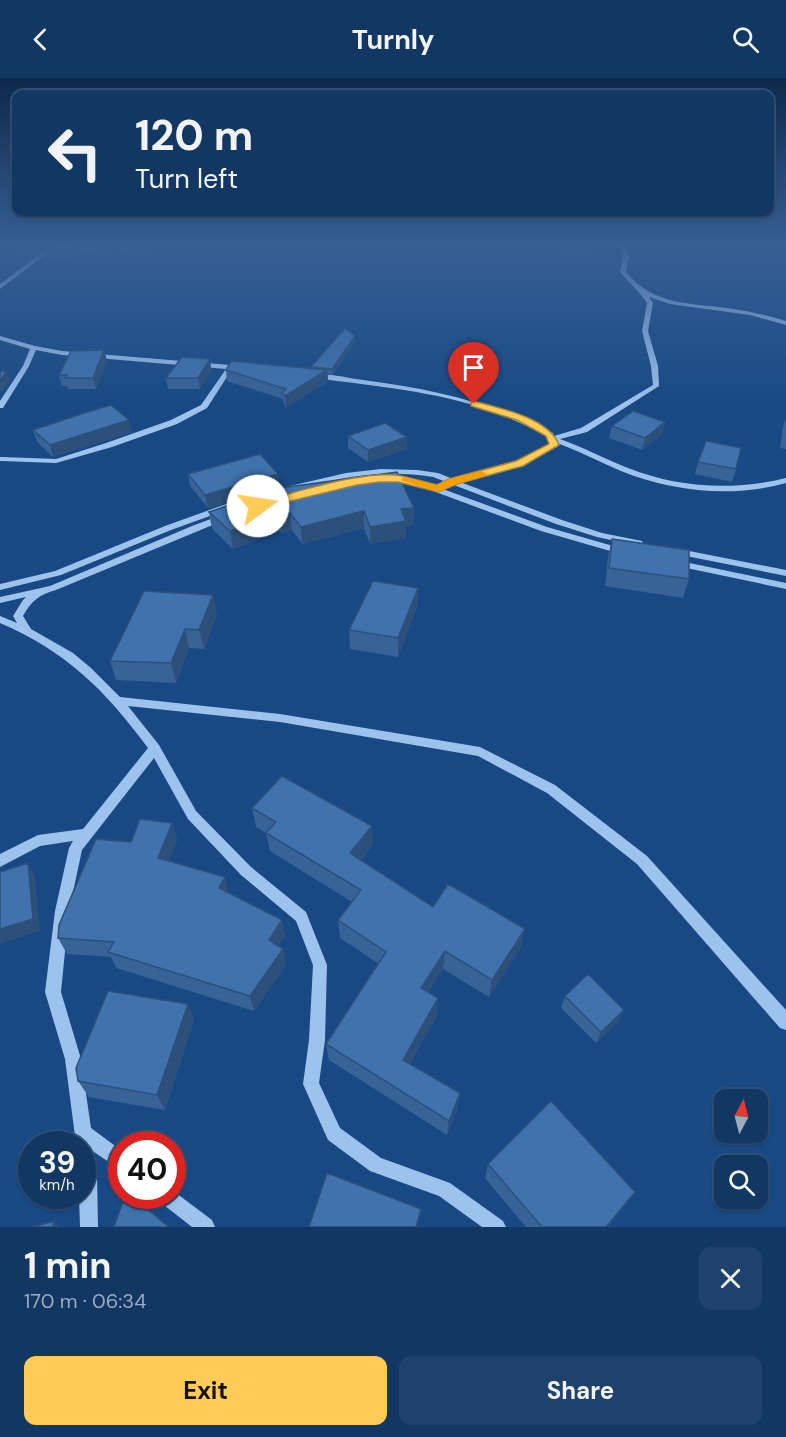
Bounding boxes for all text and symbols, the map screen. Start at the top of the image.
text: Turnly [352,22,434,57]
icon: back [24,23,57,56]
icon: search [729,23,762,56]
text: 120 m [135,108,253,163]
icon: left [36,114,114,192]
text: Turn left [135,161,238,196]
pin [448,342,499,404]
icon: arrive [457,351,490,384]
position arrow [226,474,290,538]
north arrow [714,1089,768,1143]
map controls [714,1089,768,1209]
speed limit sign: 40 [108,1131,186,1209]
text: 39 [39,1143,75,1182]
button: search [714,1155,768,1209]
text: km/h [39,1175,75,1195]
text: 1 min [24,1242,112,1289]
button: close [699,1247,762,1310]
text: 170 m · 06:34 [24,1288,146,1314]
button: Exit [24,1356,387,1425]
button: Share [399,1356,762,1425]

